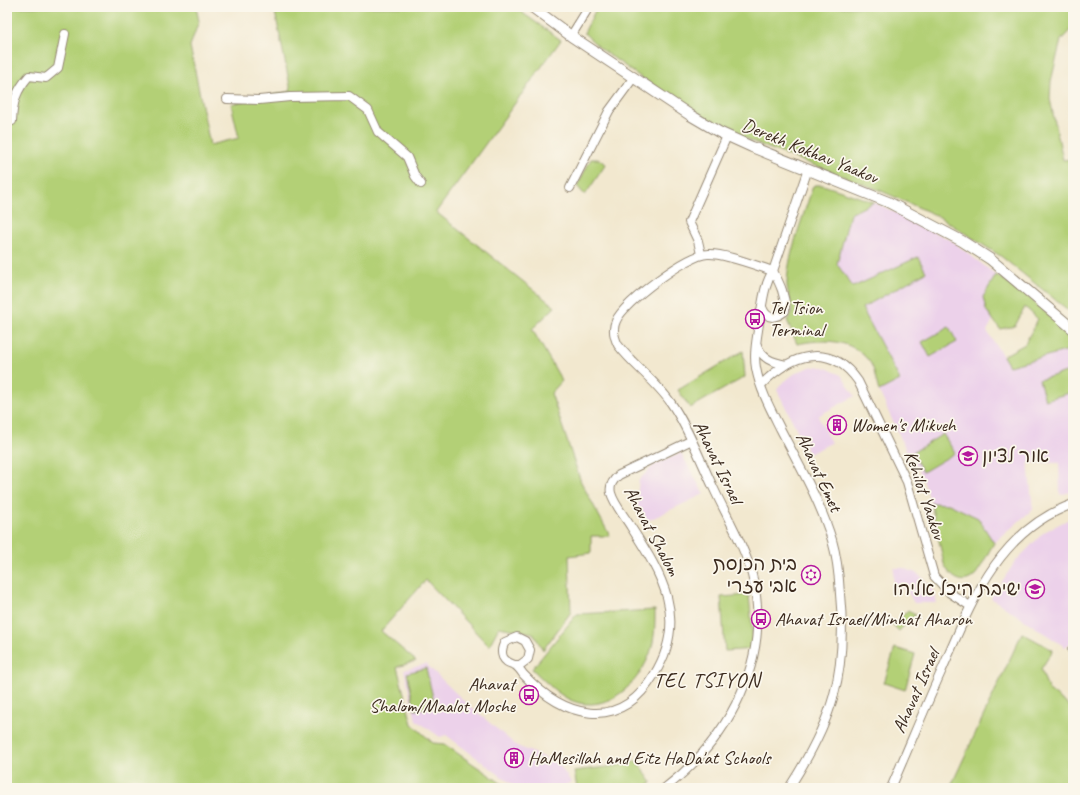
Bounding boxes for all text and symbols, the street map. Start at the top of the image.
street label: Derekh Kokhav Yaakov [739,113,883,190]
place label: Tel Tsion Terminal [769,296,828,342]
bus stop icon: Tel Tsion Terminal [744,308,766,330]
place label: Women's Mikveh [851,413,957,437]
building icon: Women's Mikveh [826,414,848,436]
street label: Ahavat Israel [688,417,750,511]
street label: Ahavat Emet [790,429,848,517]
place label: אור לציון [982,444,1049,468]
school or university icon: אור לציון [957,445,979,467]
street label: Kehilot Yaakov [899,448,952,544]
street label: Ahavat Shalom [618,482,686,581]
place label: בית הכנסת אבי עזרי [713,552,797,598]
synagogue icon: בית הכנסת אבי עזרי [800,564,822,586]
place label: ישיבת היכל אליהו [893,577,1021,601]
school or university icon: ישיבת היכל אליהו [1024,578,1046,600]
place label: Ahavat Israel/Minhat Aharon [775,607,973,631]
bus stop icon: Ahavat Israel/Minhat Aharon [750,608,772,630]
street label: Ahavat Israel [887,642,947,737]
district label: TEL TSIYON [654,667,763,693]
place label: Ahavat Shalom/Maalot Moshe [369,672,518,718]
bus stop icon: Ahavat Shalom/Maalot Moshe [518,684,540,706]
place label: HaMesillah and Eitz HaDa'at Schools [528,746,772,770]
building icon: HaMesillah and Eitz HaDa'at Schools [503,747,525,769]

